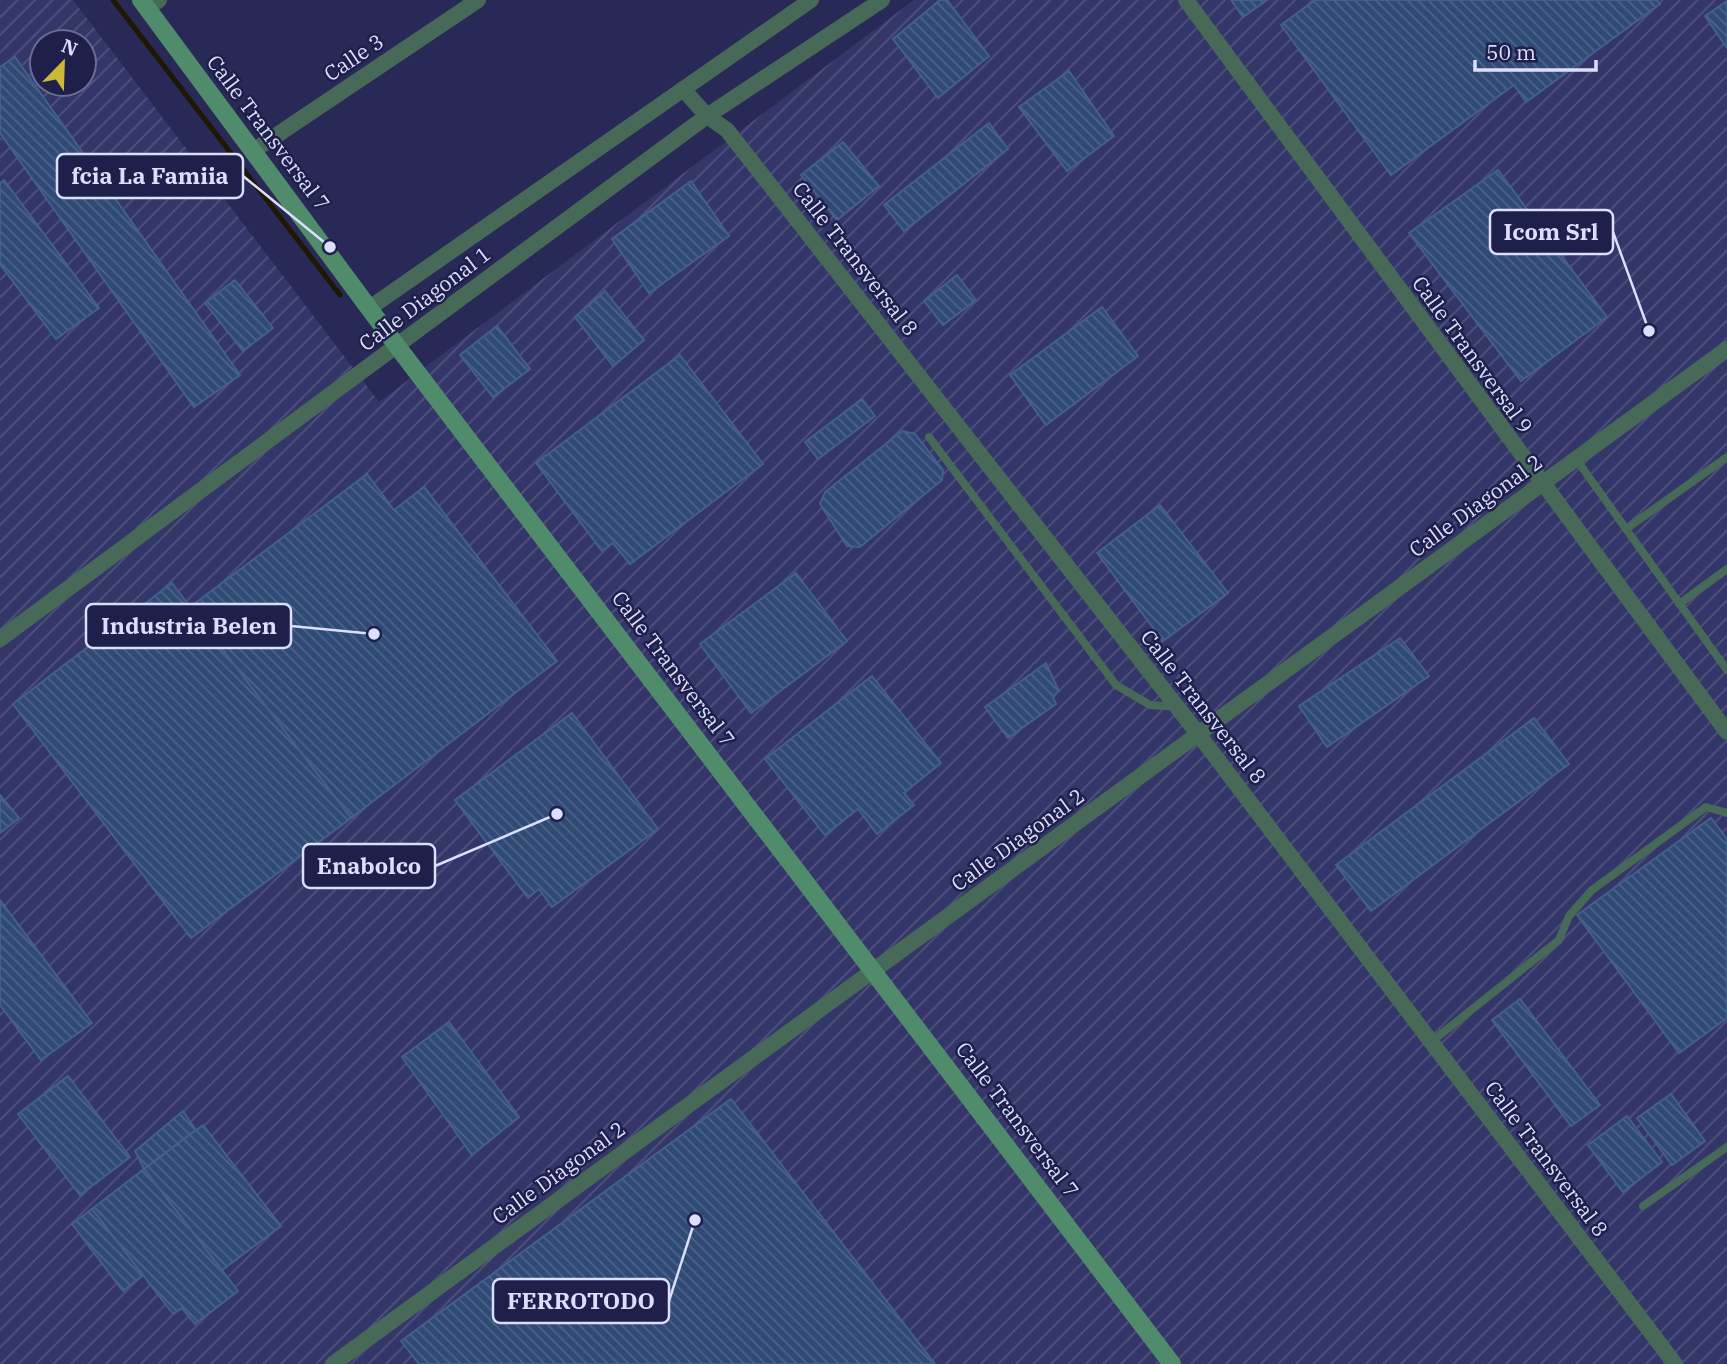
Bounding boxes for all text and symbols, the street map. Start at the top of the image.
street label: Calle 3 [318,27,389,87]
north arrow [28,28,98,98]
scale bar [1475,28,1596,72]
text: N [58,33,81,61]
text: 50 m [1486,38,1536,66]
street label: Calle Transversal 7 [201,49,337,216]
callout: fcia La Famiia [57,154,243,198]
text: fcia La Famiia [71,160,229,190]
street label: Calle Transversal 8 [787,176,925,341]
callout: Icom Srl [1490,210,1613,254]
text: Icom Srl [1503,216,1599,246]
street label: Calle Diagonal 1 [353,239,496,357]
street label: Calle Transversal 9 [1406,270,1539,439]
street label: Calle Diagonal 2 [1403,447,1548,563]
street label: Calle Transversal 7 [606,585,742,752]
callout: Industria Belen [86,604,291,648]
text: Industria Belen [101,610,277,640]
street label: Calle Transversal 8 [1135,624,1273,789]
street label: Calle Diagonal 2 [945,781,1090,897]
callout: Enabolco [303,844,435,888]
text: Enabolco [317,850,421,880]
street label: Calle Transversal 7 [950,1036,1086,1203]
street label: Calle Transversal 8 [1479,1075,1615,1242]
street label: Calle Diagonal 2 [486,1114,631,1230]
callout: FERROTODO [493,1279,669,1323]
text: FERROTODO [507,1285,655,1315]

